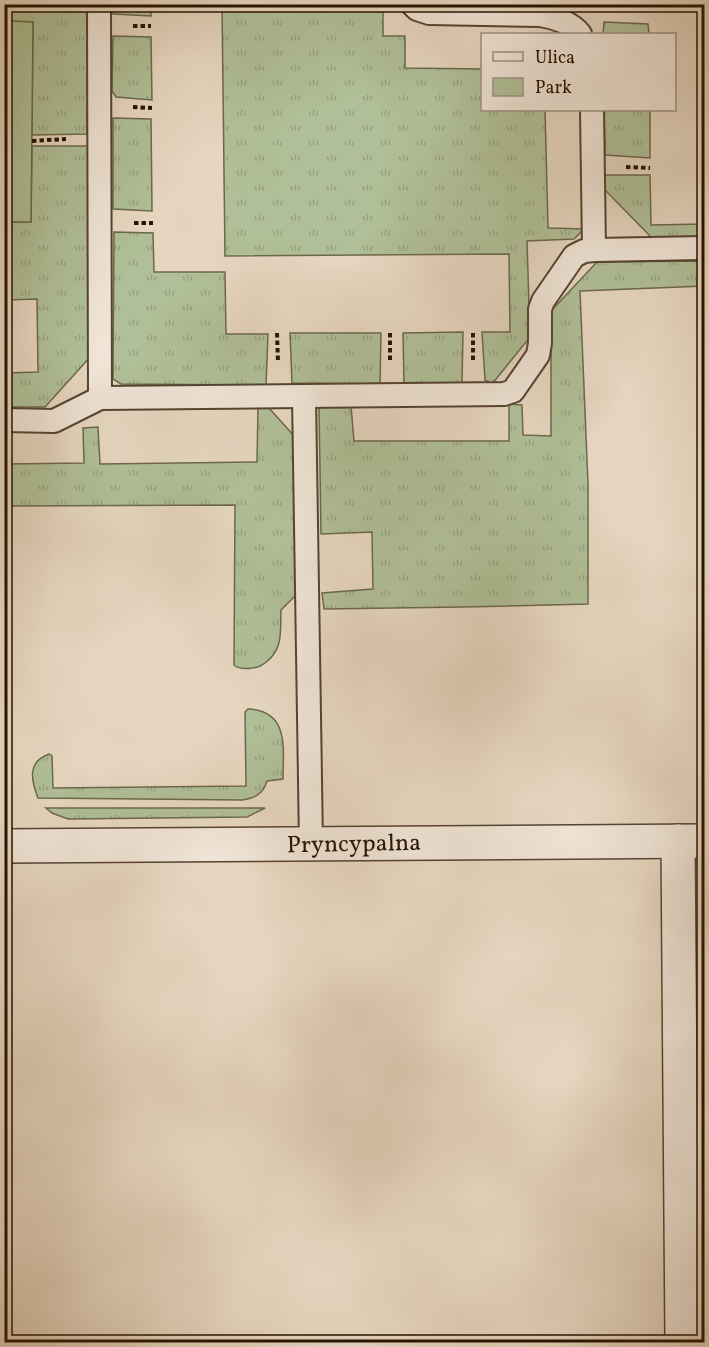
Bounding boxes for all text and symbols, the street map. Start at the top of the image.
legend [481,33,676,111]
text: Ulica [535,46,575,71]
text: Park [535,76,572,101]
street label: Pryncypalna [287,827,421,863]

